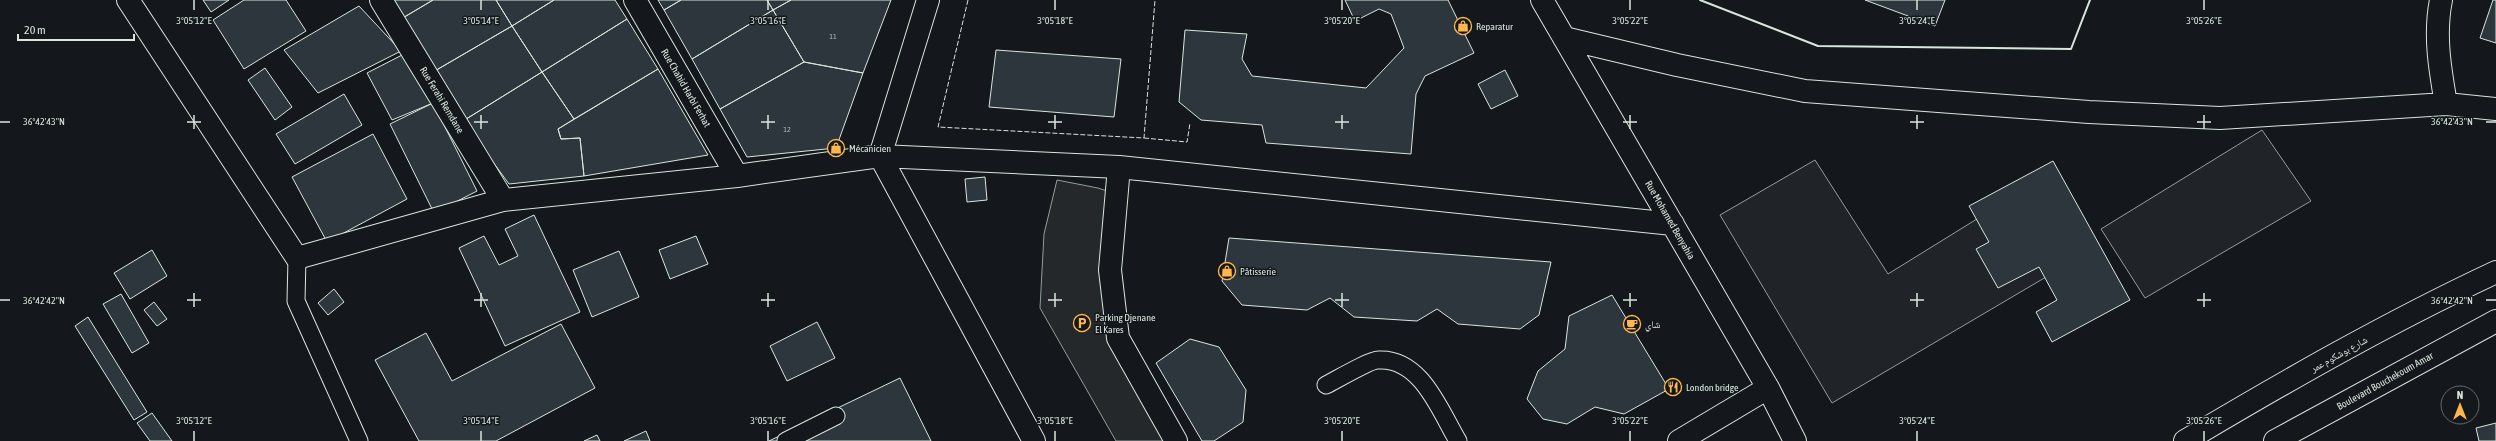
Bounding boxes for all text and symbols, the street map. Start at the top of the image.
text: 3°05'12"E [176,15,212,26]
text: 3°05'14"E [463,15,499,26]
text: 3°05'16"E [750,15,786,26]
text: 3°05'18"E [1037,15,1073,26]
text: 3°05'20"E [1324,15,1360,26]
text: 3°05'22"E [1612,15,1648,26]
text: 3°05'24"E [1899,15,1935,26]
text: 3°05'26"E [2186,15,2222,26]
scale bar [18,16,134,42]
shop icon: Reparatur [1453,16,1473,36]
place label: Reparatur [1476,21,1514,32]
text: 20 m [24,23,46,37]
house number: 11 [829,32,837,41]
street label: Rue Chahid Harbi Ferhat [659,47,713,129]
street label: Rue Ferahi Remdane [418,65,466,136]
text: 36°42'43"N [23,116,65,127]
text: 36°42'43"N [2431,116,2473,127]
house number: 12 [783,125,791,134]
shop icon: Mécanicien [826,138,846,158]
place label: Mécanicien [849,143,891,154]
street label: Rue Mohamed Benyahia [1643,179,1697,262]
shop icon: Pâtisserie [1217,261,1237,281]
place label: Pâtisserie [1240,266,1276,277]
text: 36°42'42"N [23,295,65,306]
text: 36°42'42"N [2431,295,2473,306]
place label: Parking Djenane El Kares [1095,312,1156,335]
parking icon: Parking Djenane El Kares [1072,313,1092,333]
cafe icon: شاي [1622,314,1642,334]
place label: شاي [1645,319,1661,332]
street label: شارع بوشكوم عمر [2308,334,2371,376]
street label: Boulevard Bouchekoum Amar [2335,349,2436,412]
restaurant icon: London bridge [1663,377,1683,397]
place label: London bridge [1686,382,1739,393]
north arrow [2440,385,2480,425]
text: N [2457,389,2463,401]
text: 3°05'12"E [176,415,212,426]
text: 3°05'14"E [463,415,499,426]
text: 3°05'16"E [750,415,786,426]
text: 3°05'18"E [1037,415,1073,426]
text: 3°05'20"E [1324,415,1360,426]
text: 3°05'22"E [1612,415,1648,426]
text: 3°05'24"E [1899,415,1935,426]
text: 3°05'26"E [2186,415,2222,426]

